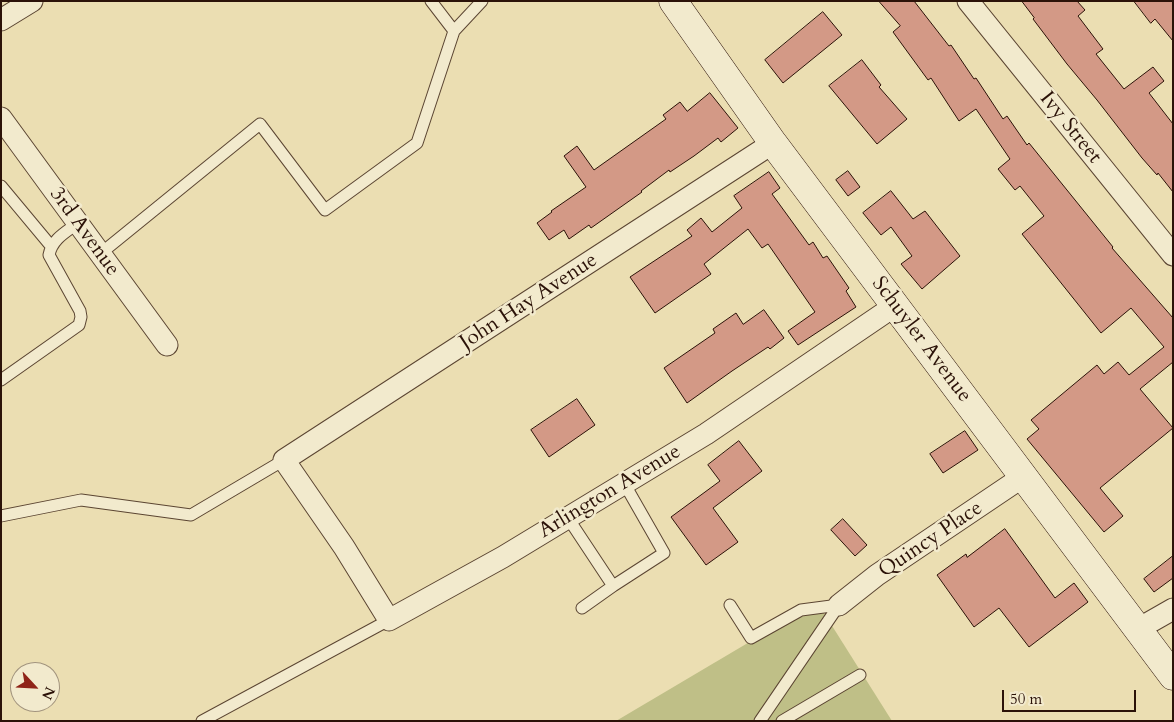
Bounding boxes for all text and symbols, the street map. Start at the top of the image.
street label: Ivy Street [1033,87,1107,169]
street label: 3rd Avenue [43,183,125,281]
street label: John Hay Avenue [455,248,603,356]
street label: Schuyler Avenue [866,272,976,408]
street label: Arlington Avenue [534,440,686,544]
street label: Quincy Place [874,496,988,584]
north arrow [10,662,60,712]
scale bar [1004,680,1138,712]
text: N [37,684,59,703]
text: 50 m [1010,689,1042,709]

